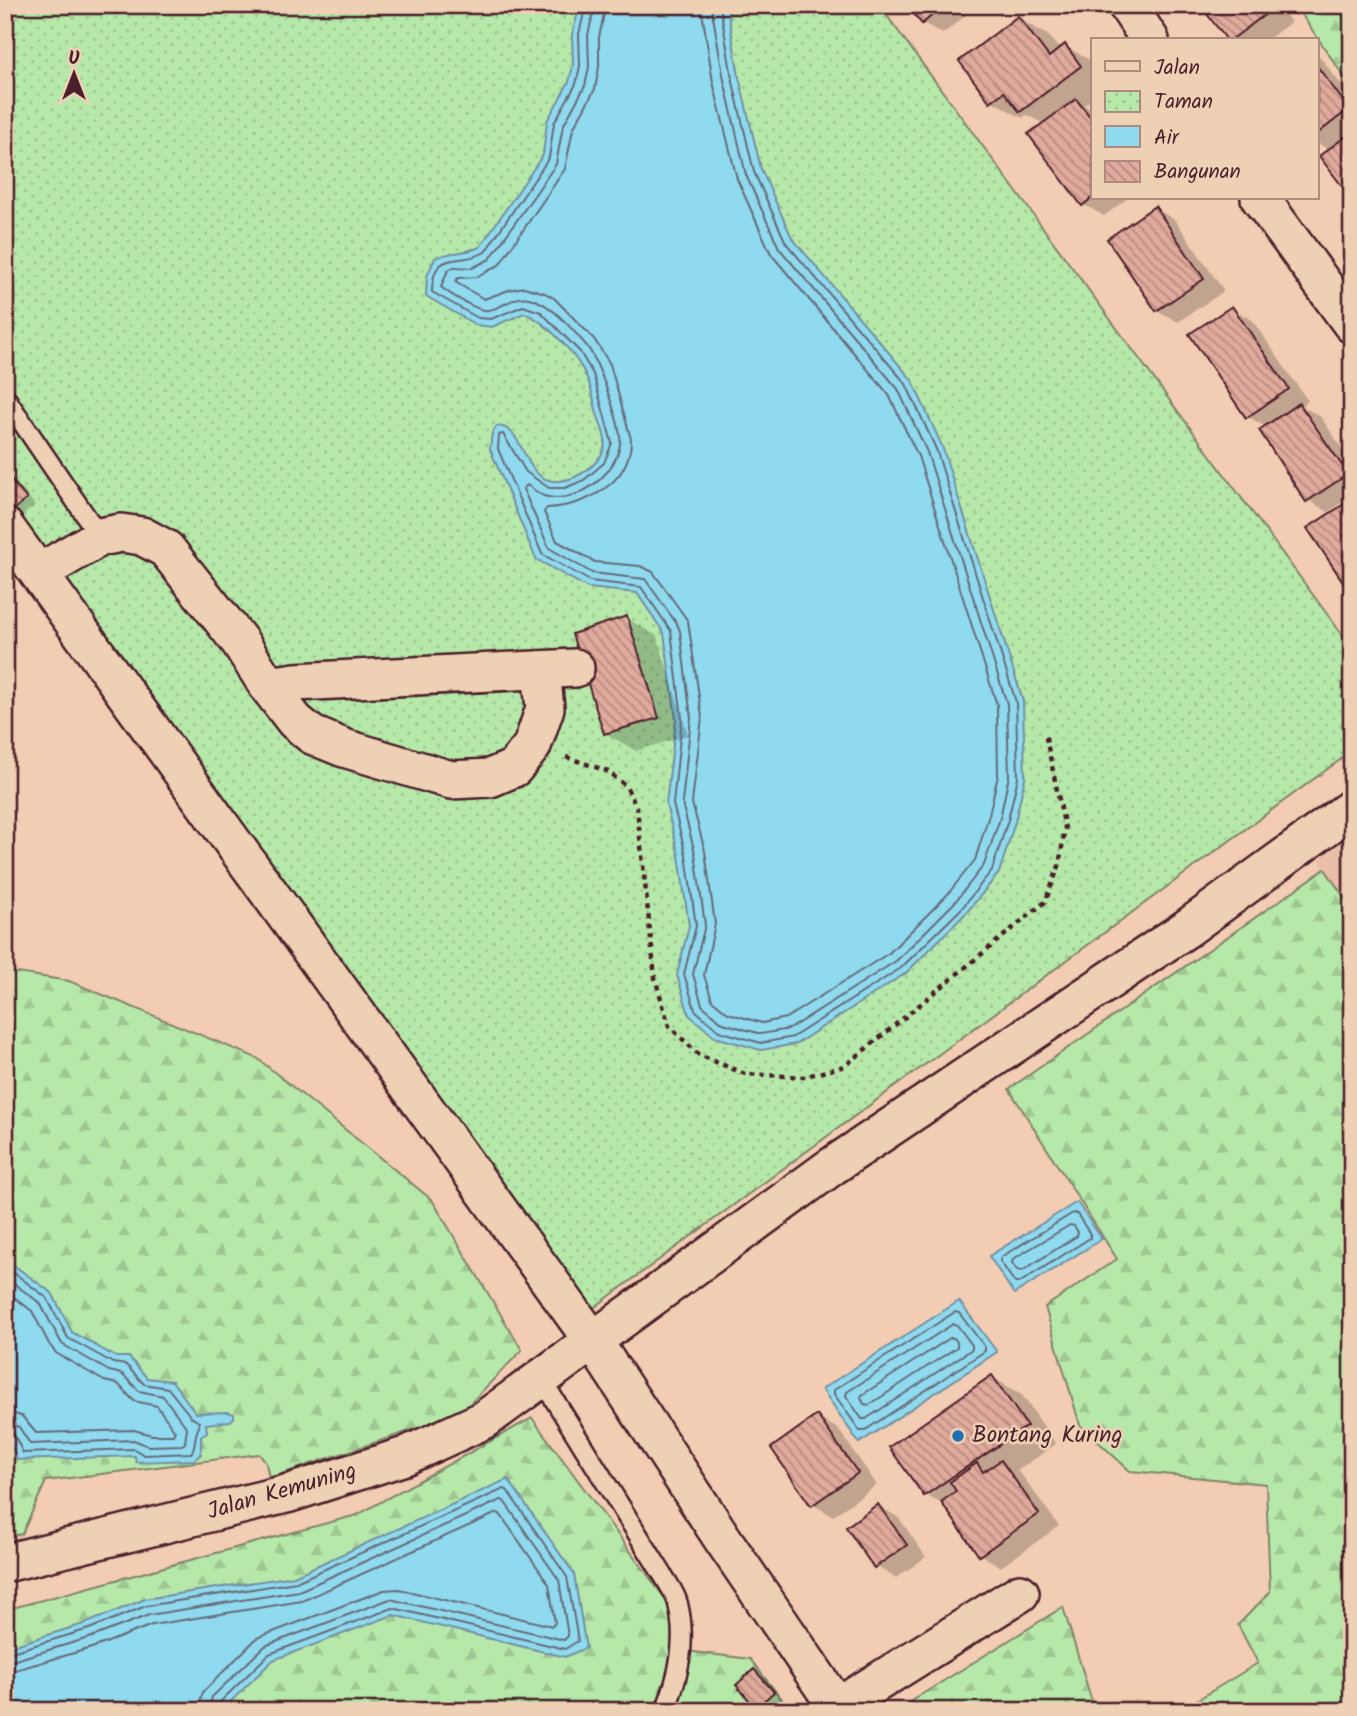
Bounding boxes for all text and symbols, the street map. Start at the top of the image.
north arrow [38,38,108,108]
legend [1091,38,1318,200]
text: U [68,44,80,74]
text: Jalan [1154,52,1200,85]
text: Taman [1154,86,1213,119]
text: Air [1154,122,1180,155]
text: Bangunan [1154,156,1241,189]
place label: Bontang Kuring [972,1418,1122,1454]
marker: Bontang Kuring [950,1428,966,1444]
street label: Jalan Kemuning [203,1454,361,1530]

